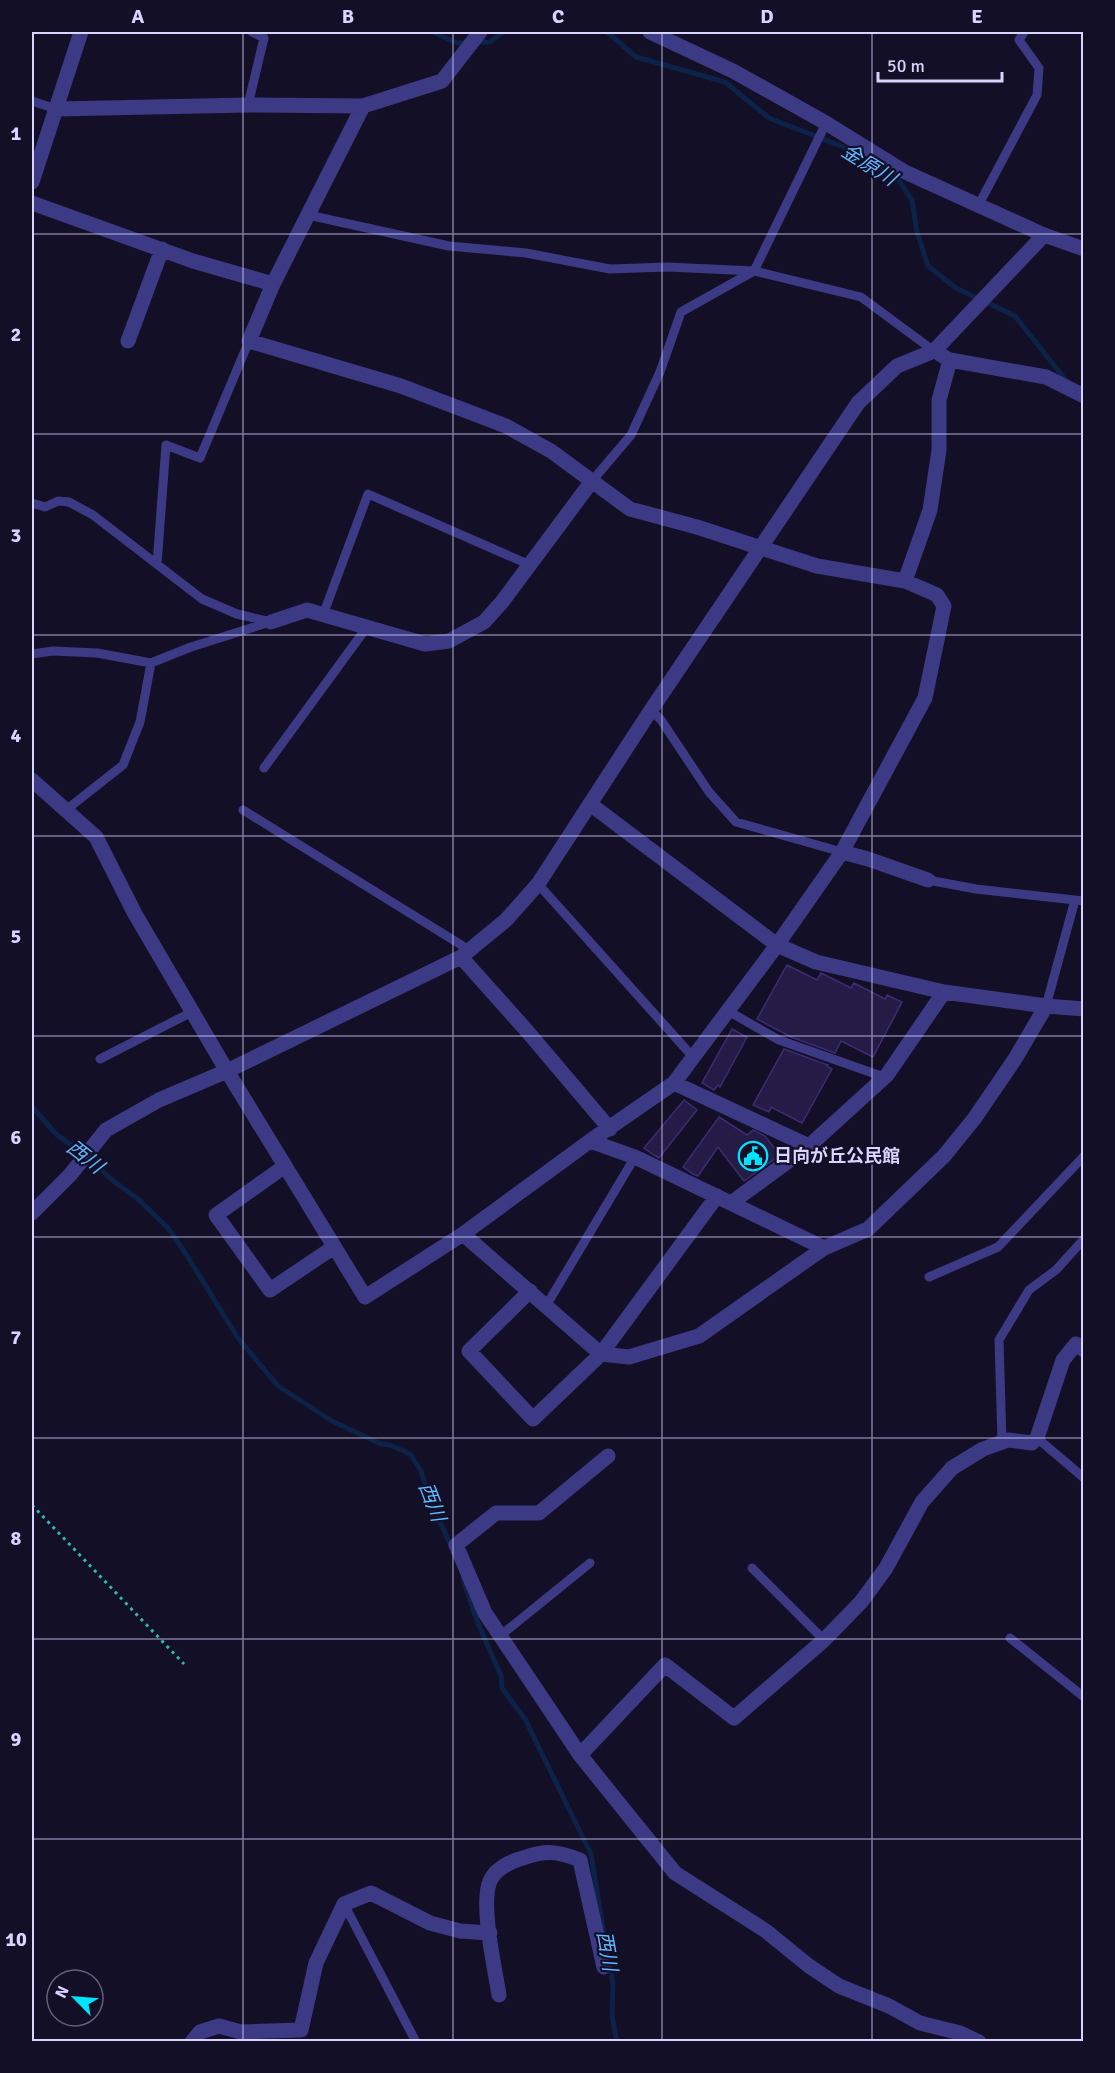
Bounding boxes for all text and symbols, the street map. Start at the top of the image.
text: A [132,4,145,29]
text: B [342,4,354,29]
text: C [552,4,564,29]
text: D [760,4,774,29]
text: E [971,4,983,29]
scale bar [878,45,1002,83]
text: 50 m [887,55,925,77]
text: 1 [11,121,22,146]
water label: 金原川 [837,139,903,193]
text: 2 [11,322,21,347]
text: 3 [11,523,21,548]
text: 4 [11,723,22,748]
text: 5 [11,924,21,949]
text: 6 [11,1125,22,1150]
water label: 西川 [62,1135,110,1180]
public building icon: 日向が丘公民館 [737,1140,769,1172]
place label: 日向が丘公民館 [774,1145,900,1167]
text: 7 [11,1325,22,1350]
water label: 西川 [413,1479,452,1527]
text: 8 [11,1526,22,1551]
text: 9 [11,1727,22,1752]
text: 10 [5,1927,27,1952]
water label: 西川 [591,1929,623,1975]
north arrow [45,1968,105,2028]
text: N [51,1983,74,2001]

